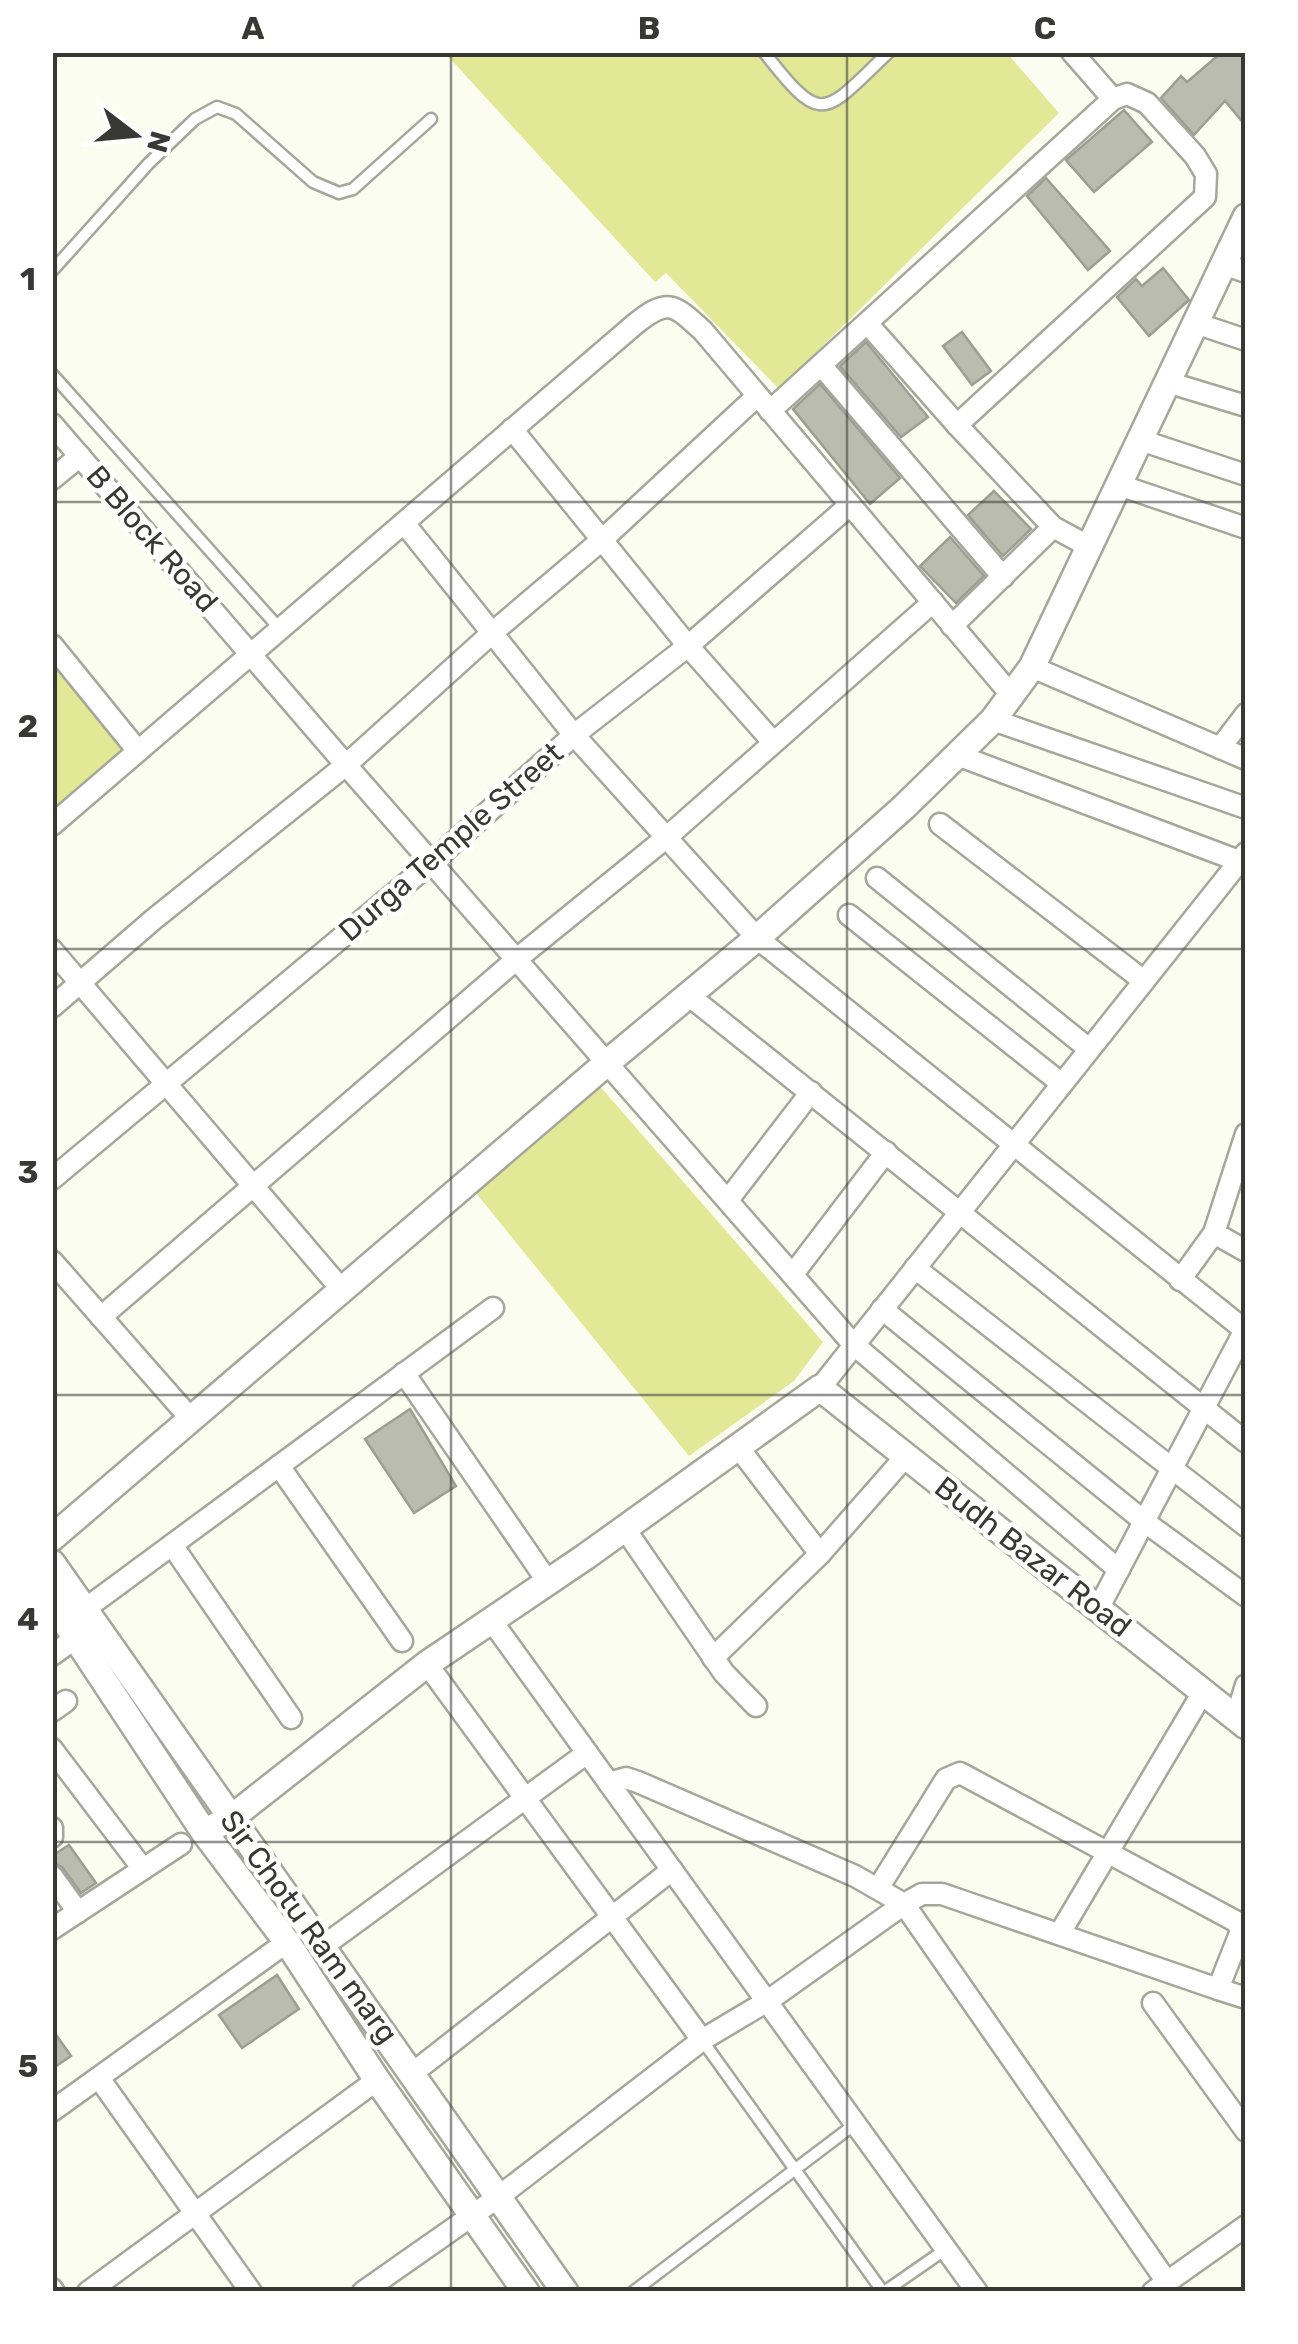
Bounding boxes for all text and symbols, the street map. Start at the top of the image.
text: A [242,9,265,47]
text: B [638,9,660,47]
text: C [1034,9,1056,47]
north arrow [85,85,185,185]
text: N [140,128,177,156]
text: 1 [20,260,36,298]
street label: B Block Road [79,458,225,620]
text: 2 [18,707,38,745]
street label: Durga Temple Street [332,735,571,949]
text: 3 [17,1153,39,1191]
street label: Budh Bazar Road [928,1469,1138,1645]
text: 4 [17,1600,39,1638]
street label: Sir Chotu Ram marg [212,1804,406,2050]
text: 5 [18,2047,38,2085]

